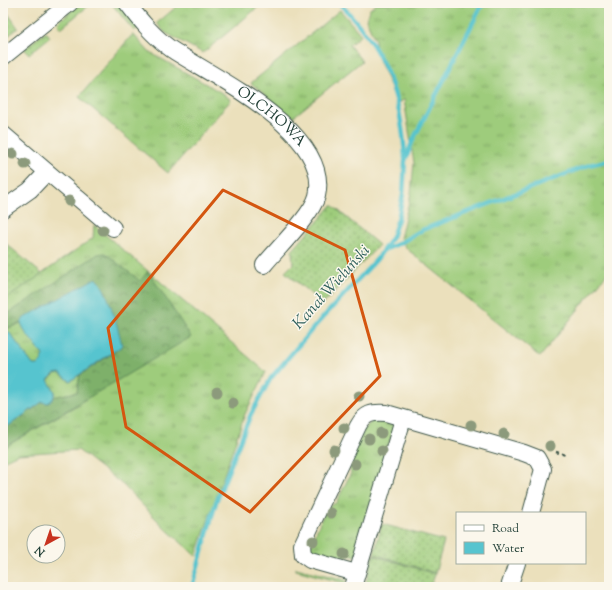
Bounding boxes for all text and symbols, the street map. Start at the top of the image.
street label: OLCHOWA [232,81,311,151]
water label: Kanał Wieluński [288,241,376,335]
legend [456,512,586,564]
text: Road [492,520,519,538]
north arrow [26,524,66,564]
text: Water [492,540,525,558]
text: N [32,542,49,560]

